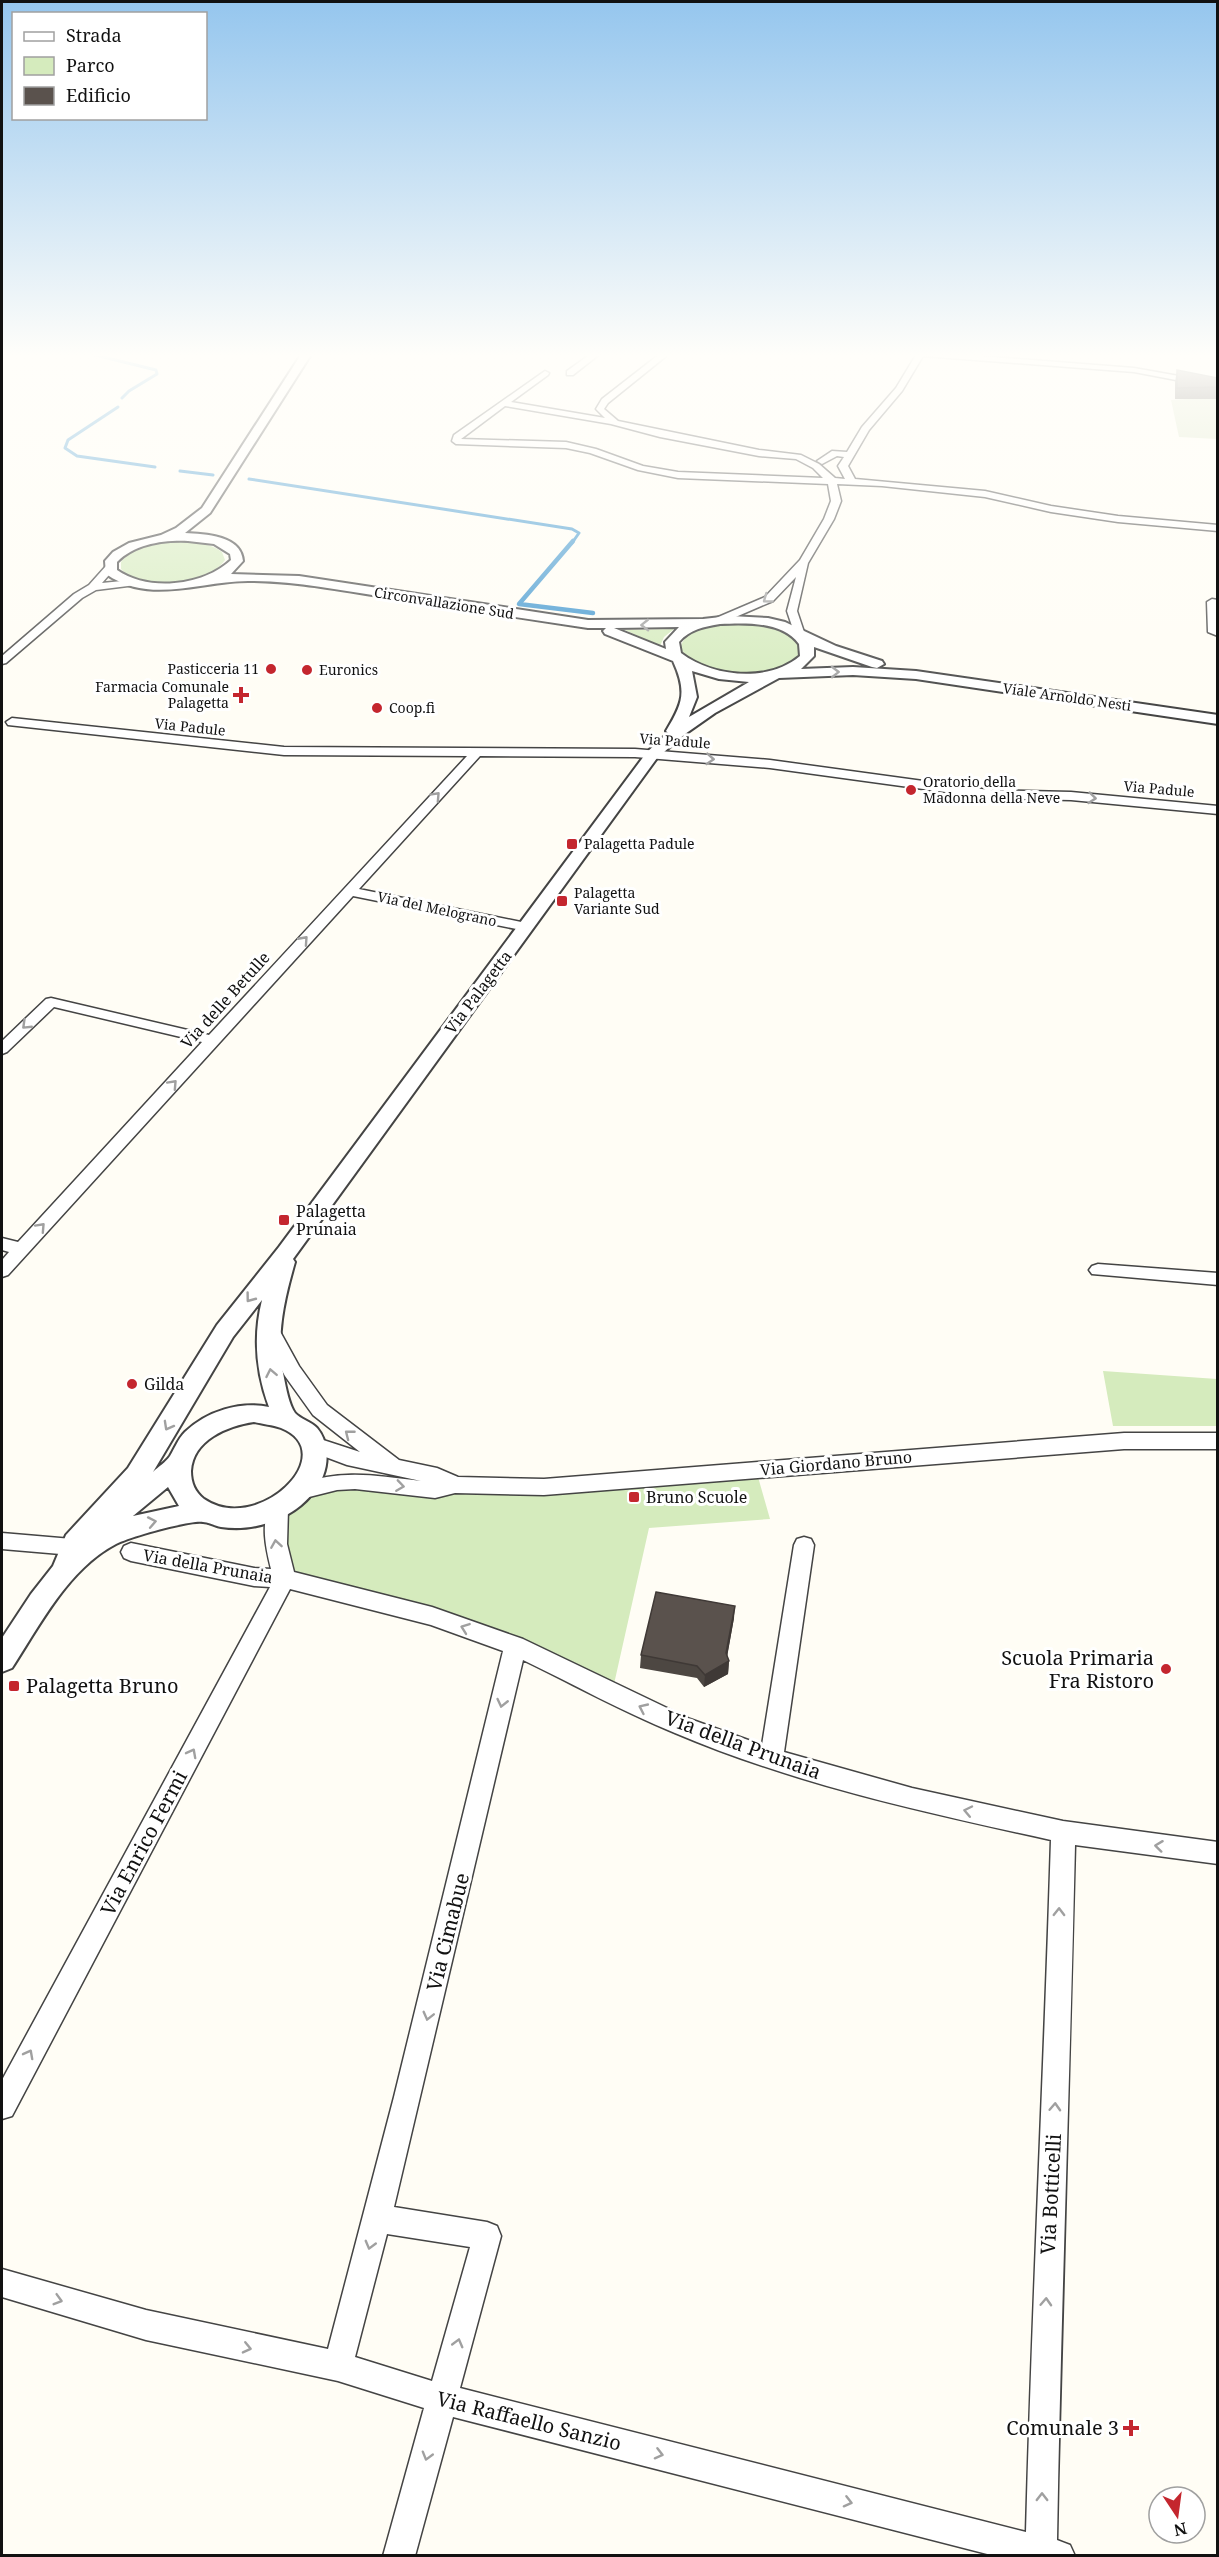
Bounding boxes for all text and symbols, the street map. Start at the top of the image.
legend [12,12,207,120]
text: Strada [66,23,122,47]
text: Parco [66,53,115,77]
text: Edificio [66,83,131,107]
street label: Circonvallazione Sud [373,582,516,623]
one-way arrow [763,592,774,603]
one-way arrow [641,619,650,631]
place label: Pasticceria 11 [167,659,259,678]
place label: Euronics [319,660,378,679]
marker: Pasticceria 11 [264,662,278,676]
marker: Euronics [300,663,314,677]
one-way arrow [830,665,839,678]
place label: Farmacia Comunale Palagetta [95,677,229,712]
street label: Viale Arnoldo Nesti [1002,678,1133,715]
marker: Farmacia Comunale Palagetta [234,688,248,702]
place label: Coop.fi [389,698,436,717]
marker: Coop.fi [370,701,384,715]
street label: Via Padule [154,713,226,740]
street label: Via Padule [639,729,711,752]
one-way arrow [706,752,715,765]
place label: Oratorio della Madonna della Neve [923,772,1060,807]
street label: Via Padule [1123,776,1195,801]
marker: Oratorio della Madonna della Neve [904,783,918,797]
one-way arrow [1087,791,1096,804]
one-way arrow [429,792,440,803]
place label: Palagetta Padule [584,834,695,853]
marker: Palagetta Padule [565,837,579,851]
place label: Palagetta Variante Sud [574,883,660,918]
street label: Via del Melograno [376,887,498,930]
marker: Palagetta Variante Sud [555,894,569,908]
one-way arrow [297,936,308,946]
street label: Via Palagetta [439,946,517,1038]
street label: Via delle Betulle [176,947,274,1053]
one-way arrow [22,1018,33,1029]
one-way arrow [165,1080,176,1091]
place label: Palagetta Prunaia [296,1200,366,1240]
marker: Palagetta Prunaia [277,1213,291,1227]
one-way arrow [34,1224,45,1234]
one-way arrow [247,1291,258,1302]
one-way arrow [265,1369,278,1379]
place label: Gilda [144,1373,184,1395]
marker: Gilda [125,1377,139,1391]
one-way arrow [164,1419,175,1430]
one-way arrow [345,1430,356,1441]
street label: Via Giordano Bruno [759,1445,913,1481]
one-way arrow [396,1480,405,1492]
place label: Bruno Scuole [646,1486,747,1508]
marker: Bruno Scuole [627,1490,641,1504]
one-way arrow [146,1516,156,1529]
one-way arrow [270,1539,283,1549]
street label: Via della Prunaia [141,1544,275,1588]
one-way arrow [460,1622,471,1635]
place label: Scuola Primaria Fra Ristoro [1001,1644,1154,1694]
marker: Scuola Primaria Fra Ristoro [1159,1662,1173,1676]
place label: Palagetta Bruno [26,1672,178,1699]
marker: Palagetta Bruno [7,1679,21,1693]
one-way arrow [496,1698,509,1708]
one-way arrow [638,1703,649,1715]
street label: Via della Prunaia [661,1704,825,1785]
one-way arrow [185,1749,196,1760]
street label: Via Enrico Fermi [94,1765,193,1920]
one-way arrow [963,1806,973,1819]
one-way arrow [1155,1840,1164,1852]
street label: Via Cimabue [420,1870,475,1994]
one-way arrow [1053,1908,1066,1917]
one-way arrow [422,2010,435,2020]
one-way arrow [22,2050,33,2061]
one-way arrow [1048,2103,1061,2112]
street label: Via Botticelli [1034,2132,1067,2255]
one-way arrow [365,2240,378,2250]
one-way arrow [52,2293,63,2305]
one-way arrow [1040,2298,1053,2307]
one-way arrow [450,2338,463,2348]
one-way arrow [241,2340,251,2353]
street label: Via Raffaello Sanzio [434,2385,624,2457]
place label: Comunale 3 [1006,2414,1119,2441]
marker: Comunale 3 [1124,2421,1138,2435]
one-way arrow [654,2447,664,2460]
one-way arrow [422,2450,434,2461]
north arrow [1147,2485,1207,2545]
one-way arrow [1036,2493,1048,2502]
one-way arrow [843,2495,853,2508]
text: N [1171,2517,1189,2542]

